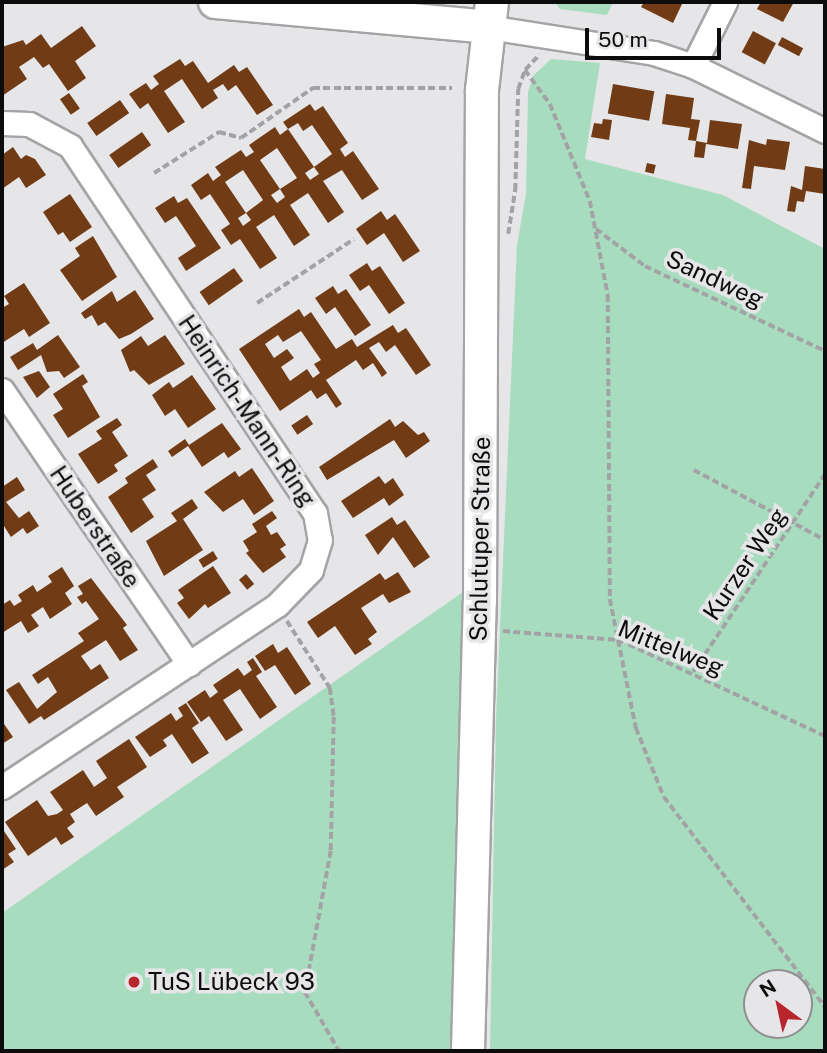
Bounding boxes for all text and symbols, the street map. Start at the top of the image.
scale bar [589,14,726,58]
text: 50 m [598,27,648,52]
street label: Sandweg [662,244,768,314]
street label: Heinrich-Mann-Ring [172,310,322,512]
street label: Schlutuper Straße [464,436,496,642]
street label: Huberstraße [44,461,146,593]
street label: Kurzer Weg [697,502,793,626]
street label: Mittelweg [614,614,728,682]
place label: TuS Lübeck 93 [148,968,315,996]
north arrow [743,969,813,1039]
marker: TuS Lübeck 93 [126,974,142,990]
text: N [755,975,780,1001]

